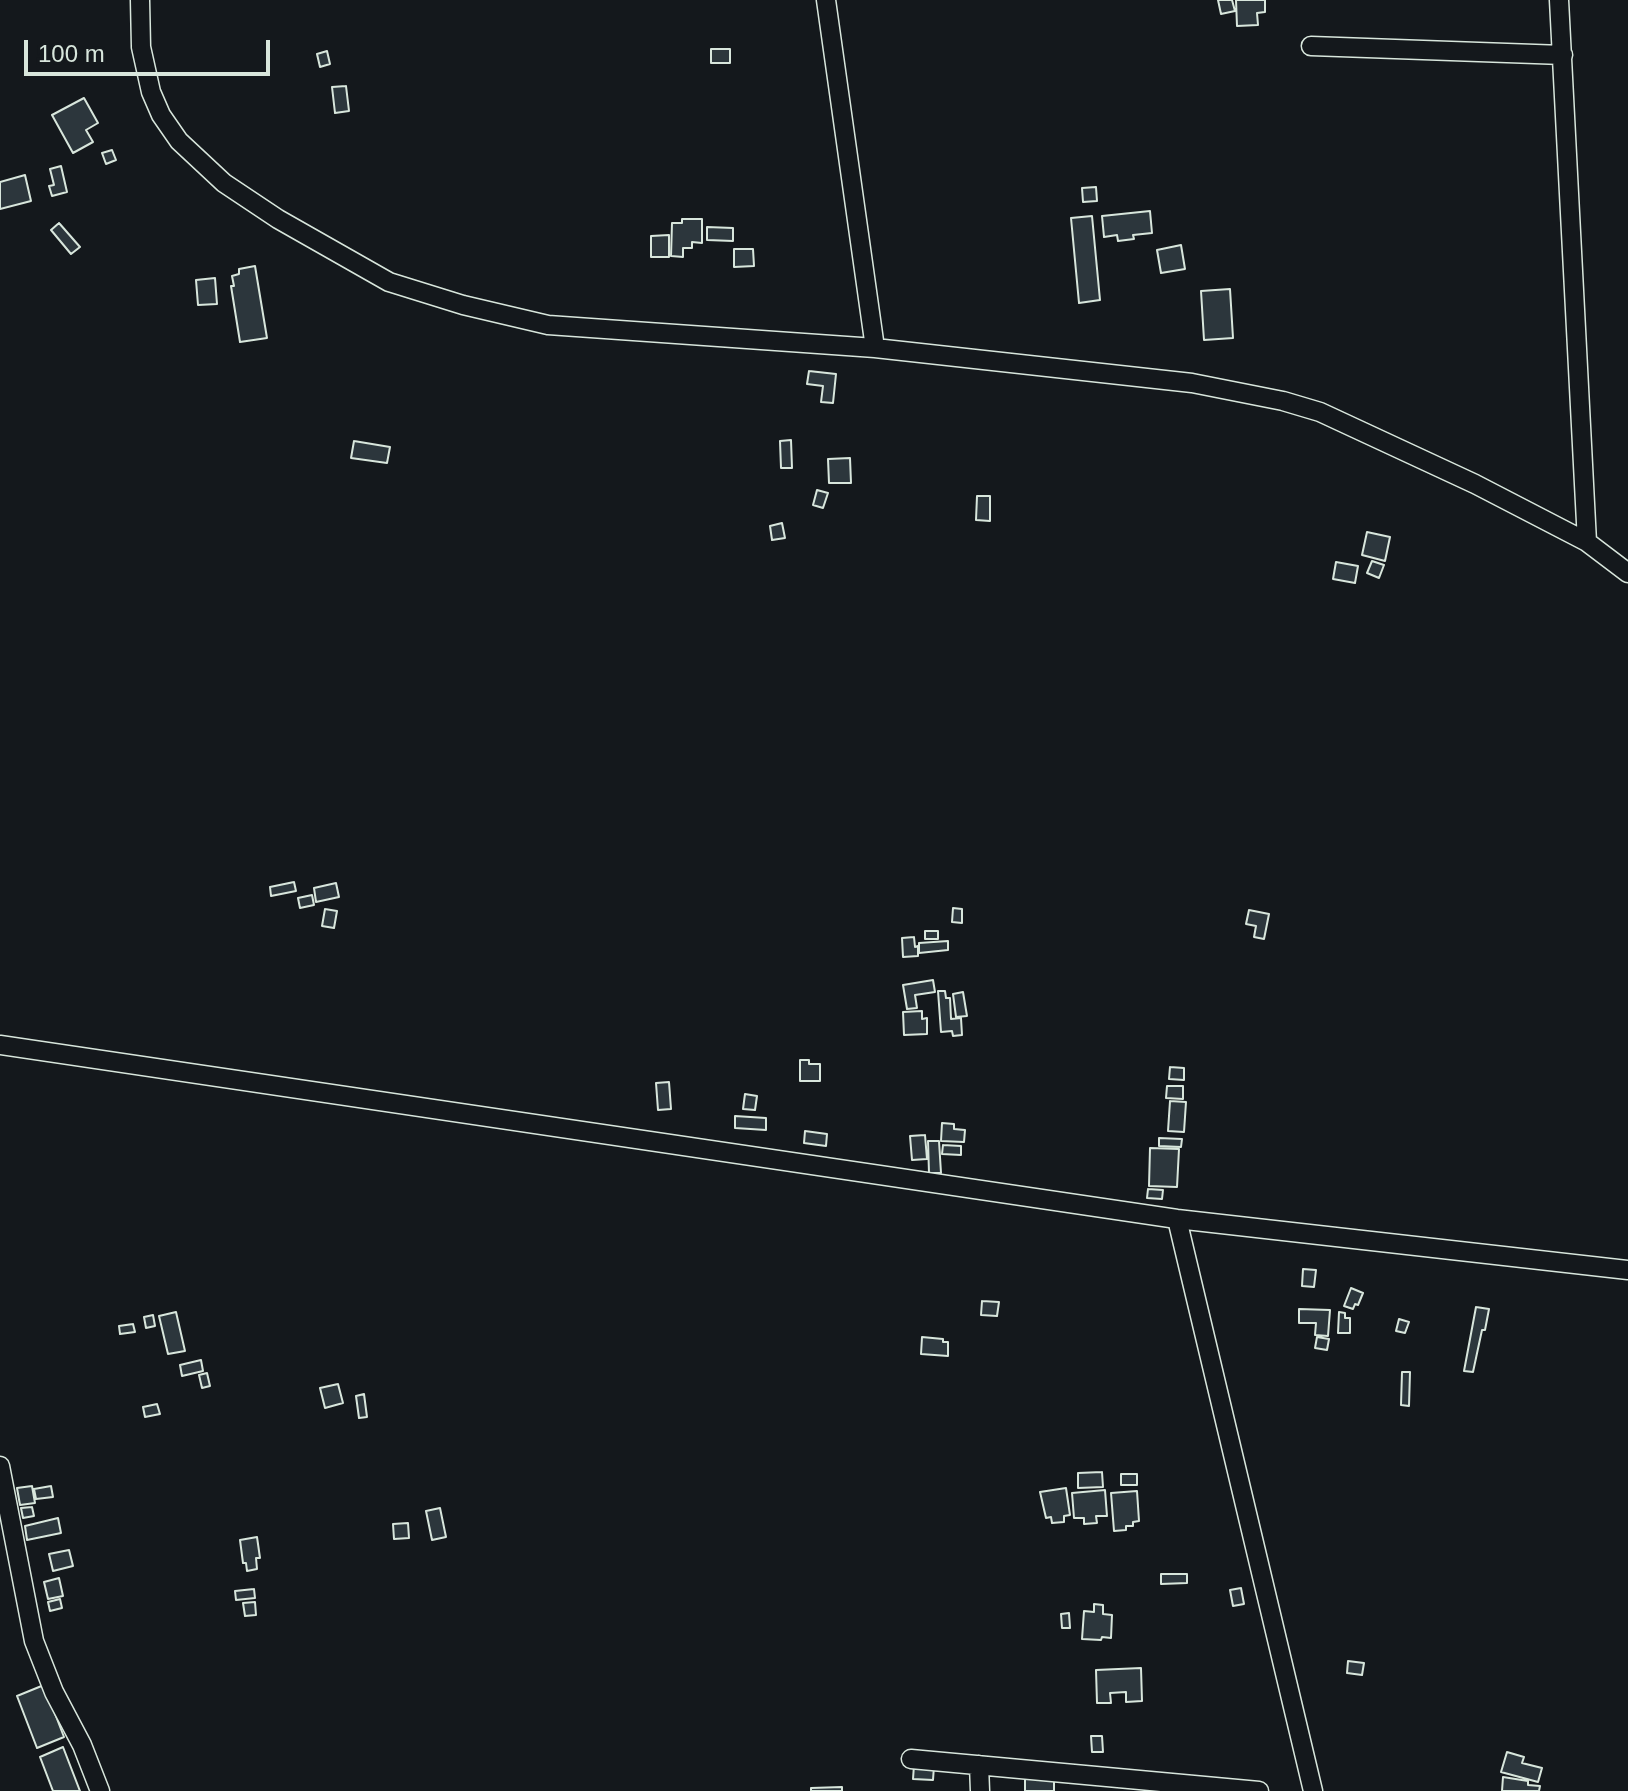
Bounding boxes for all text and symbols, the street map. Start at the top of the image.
scale bar [28,24,274,74]
text: 100 m [38,40,105,67]

